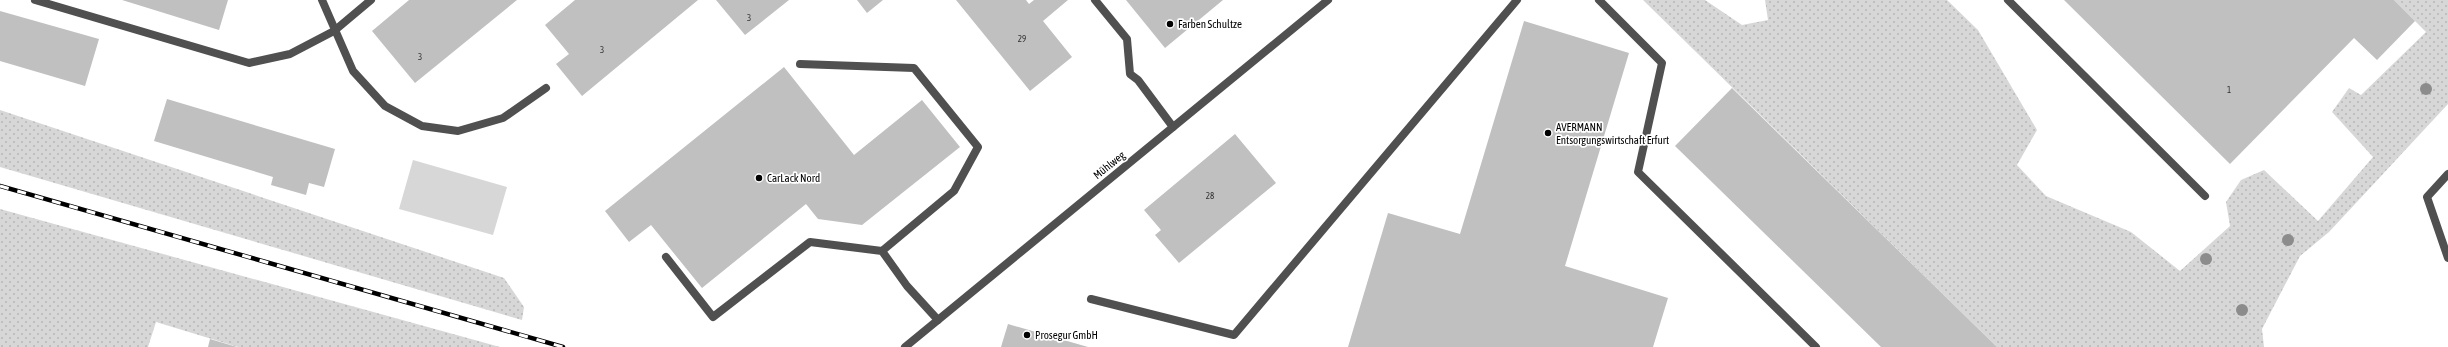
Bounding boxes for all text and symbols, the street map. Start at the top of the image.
house number: 3 [747,13,751,23]
place label: Farben Schultze [1178,18,1242,30]
marker: Farben Schultze [1165,19,1175,29]
house number: 29 [1018,34,1026,44]
house number: 3 [600,45,604,55]
house number: 3 [418,52,422,62]
house number: 1 [2227,85,2231,95]
place label: AVERMANN Entsorgungswirtschaft Erfurt [1556,121,1669,146]
marker: AVERMANN Entsorgungswirtschaft Erfurt [1543,128,1553,138]
street label: Mühlweg [1091,149,1127,181]
place label: CarLack Nord [767,172,820,184]
marker: CarLack Nord [754,173,764,183]
house number: 28 [1206,191,1214,201]
place label: Prosegur GmbH [1035,329,1098,341]
marker: Prosegur GmbH [1022,330,1032,340]

